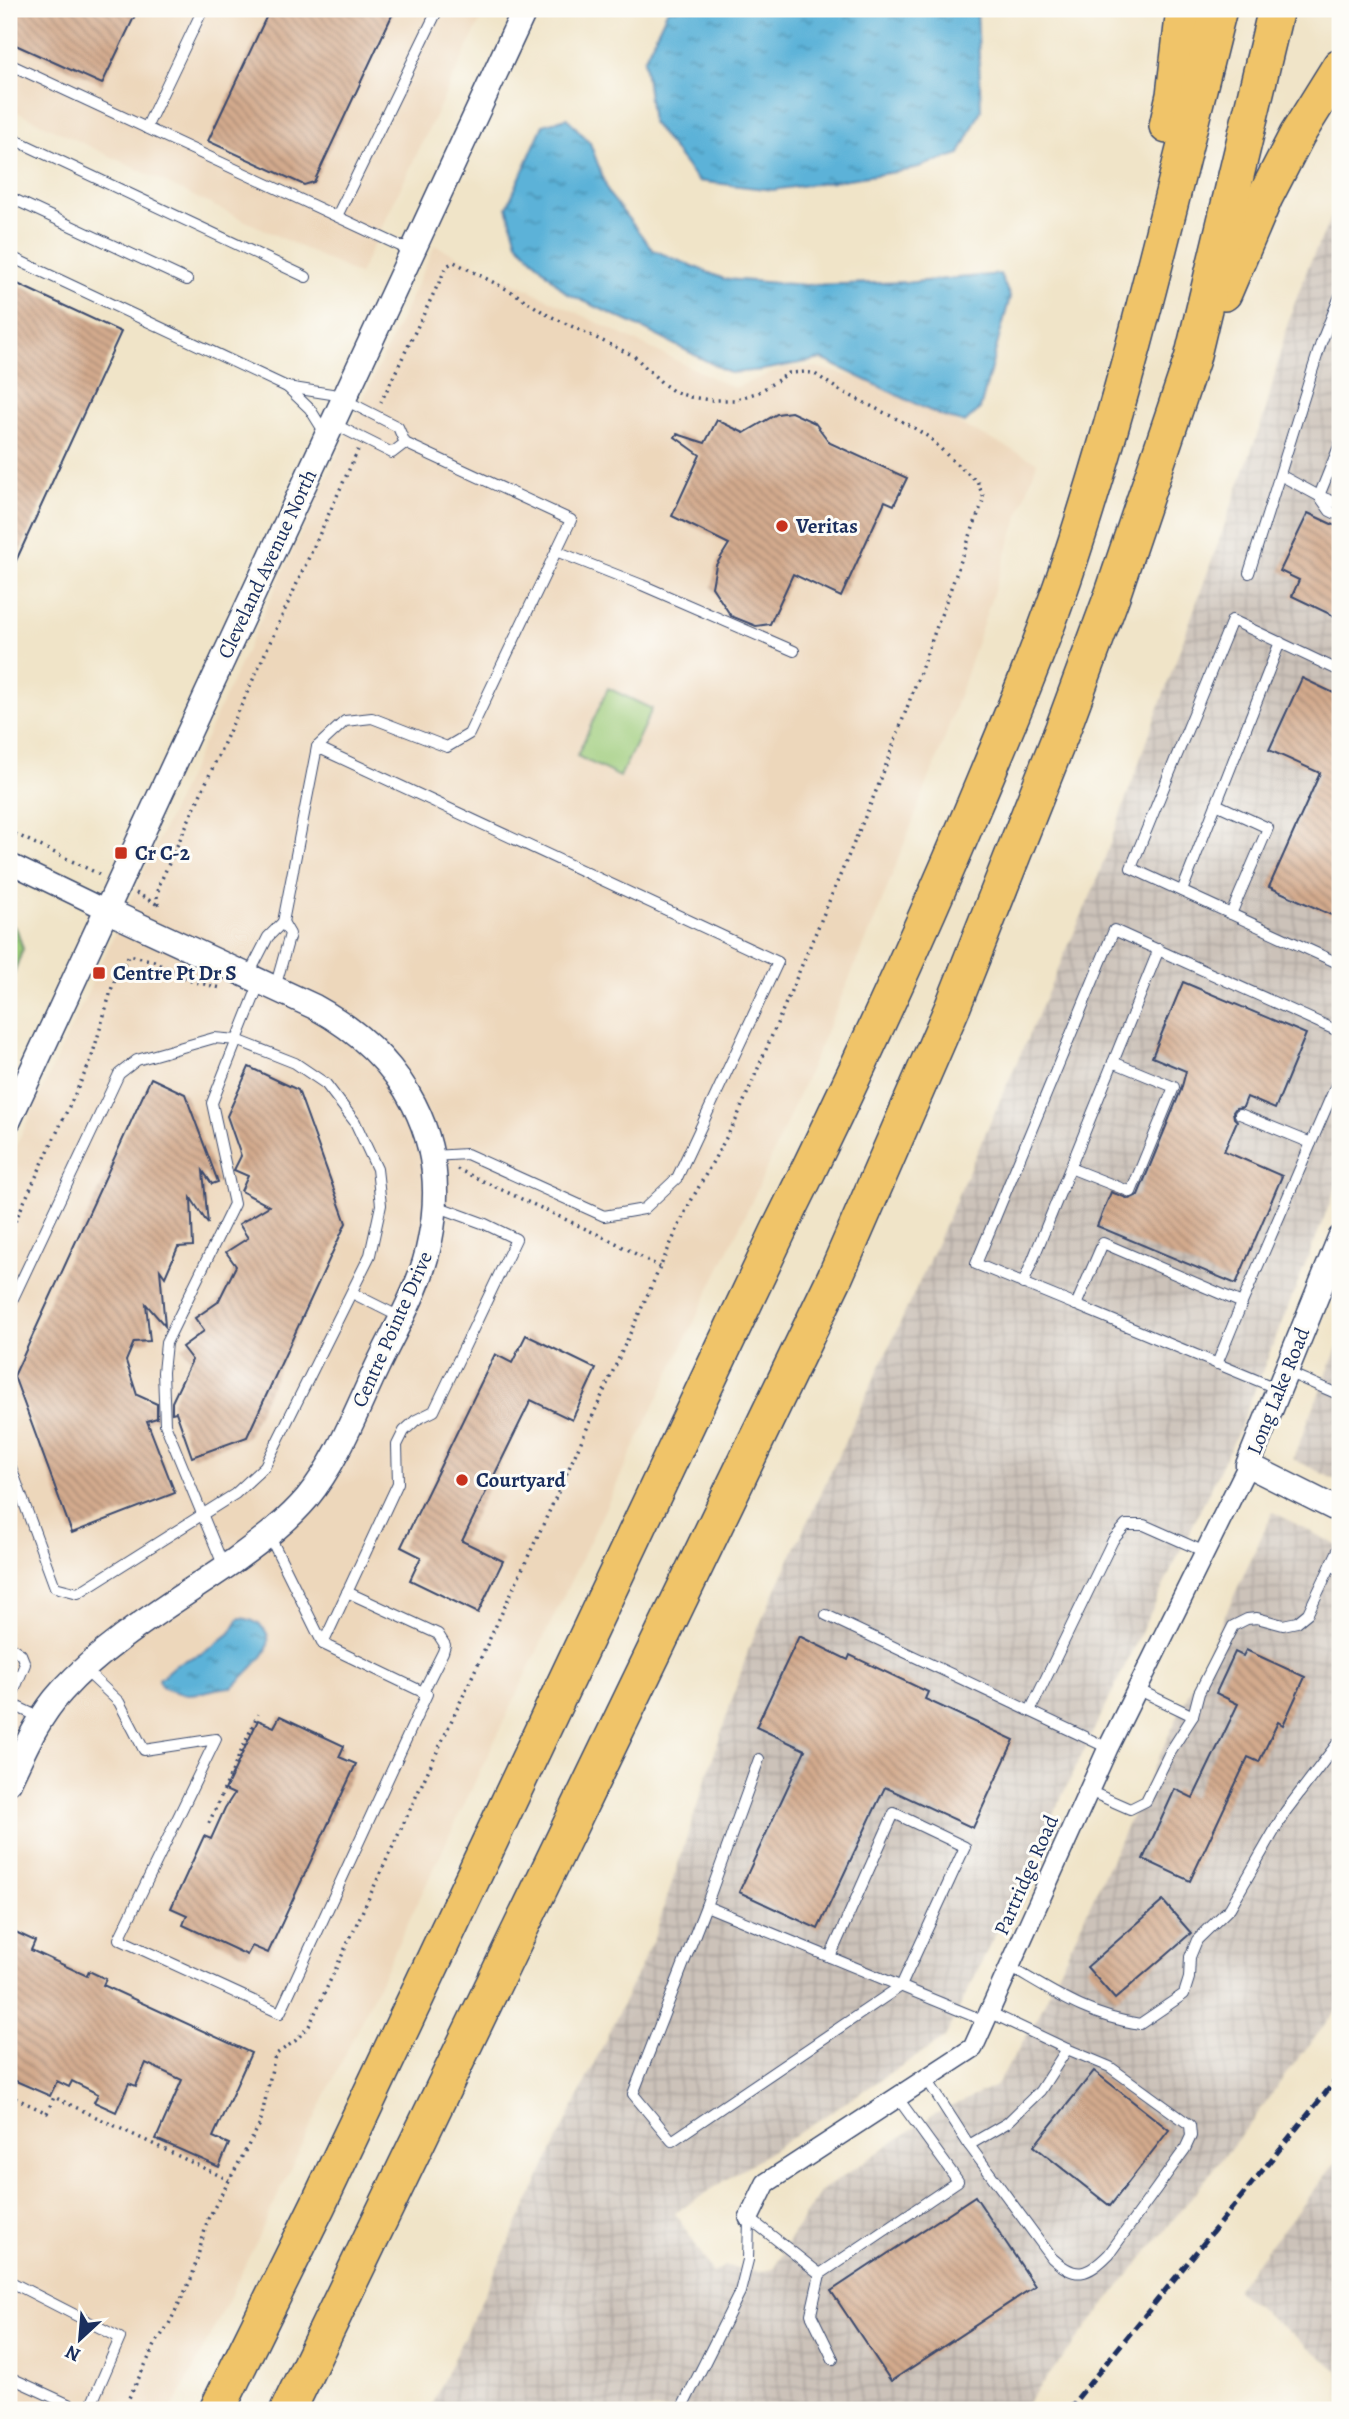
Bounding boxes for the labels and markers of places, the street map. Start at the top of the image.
place label: Veritas [795,512,858,540]
marker: Veritas [774,518,790,534]
place label: Cr C-2 [135,839,190,867]
marker: Cr C-2 [113,845,129,861]
place label: Centre Pt Dr S [113,959,237,987]
marker: Centre Pt Dr S [91,965,107,981]
place label: Courtyard [476,1466,567,1494]
marker: Courtyard [454,1472,470,1488]

